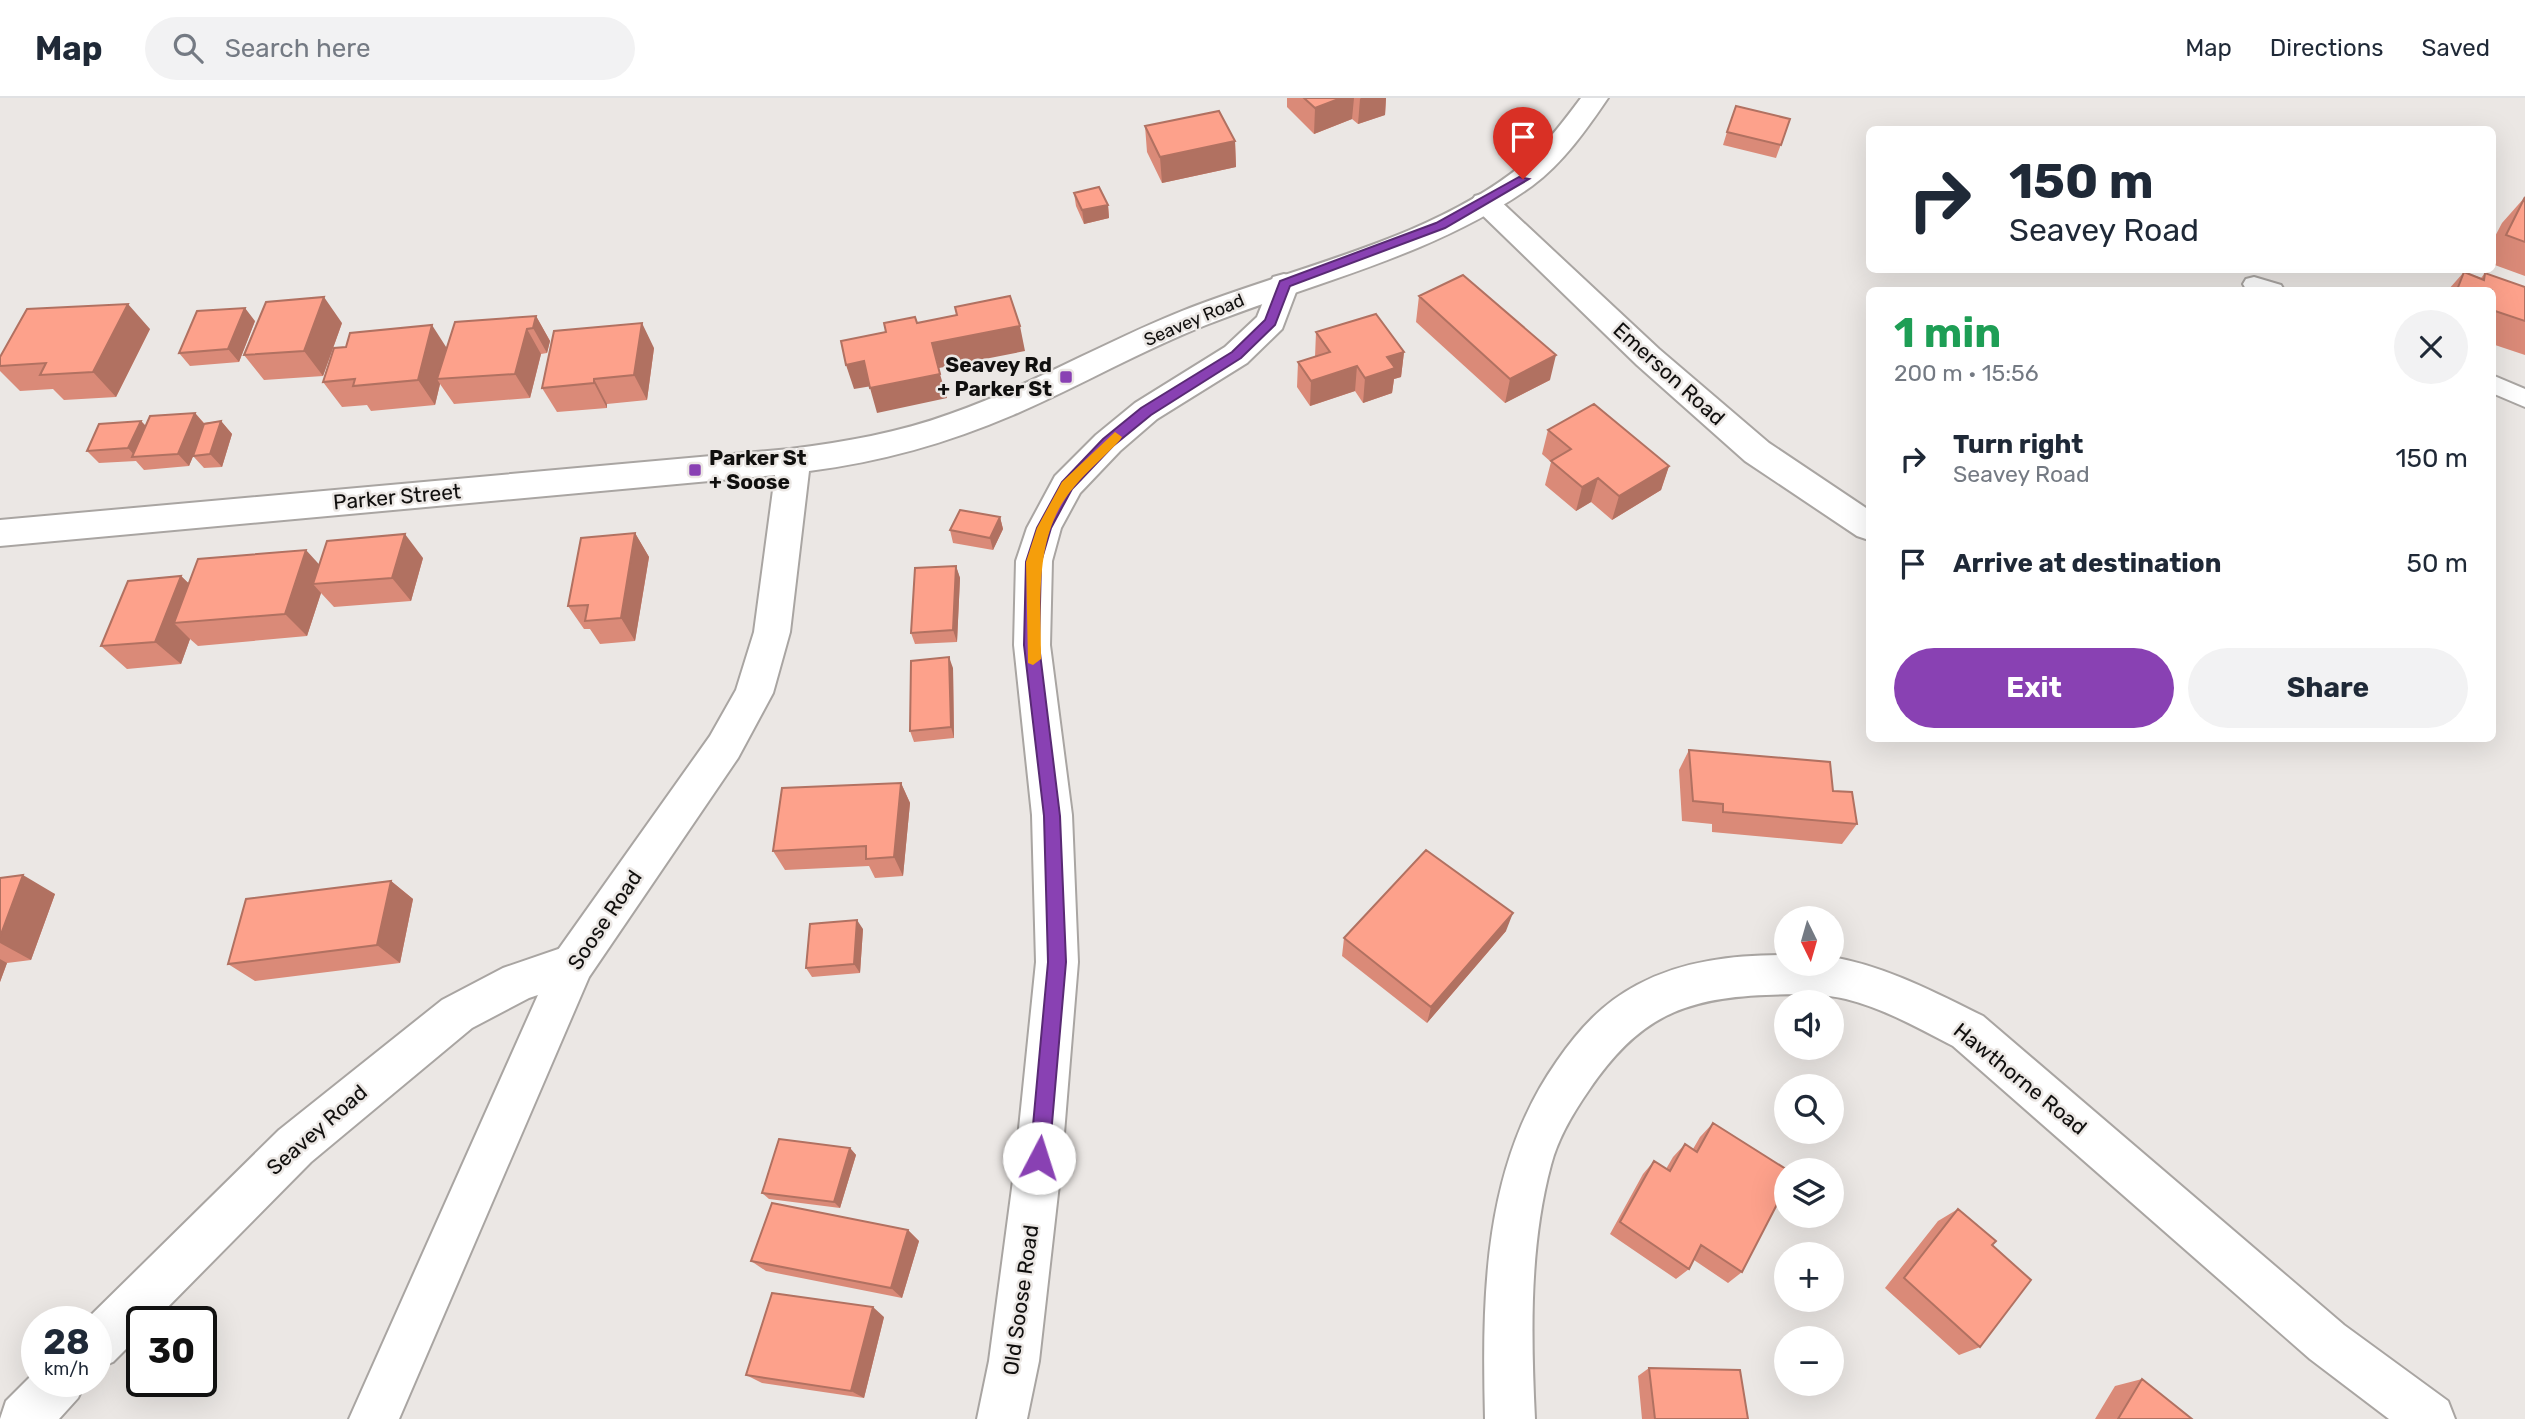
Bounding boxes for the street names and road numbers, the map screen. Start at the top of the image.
street label: Seavey Road [1140,289,1248,351]
street label: Emerson Road [1608,317,1730,430]
street label: Parker Street [332,478,462,515]
street label: Soose Road [562,865,647,974]
street label: Hawthorne Road [1949,1017,2092,1140]
street label: Seavey Road [261,1079,372,1180]
street label: Old Soose Road [998,1223,1043,1377]

